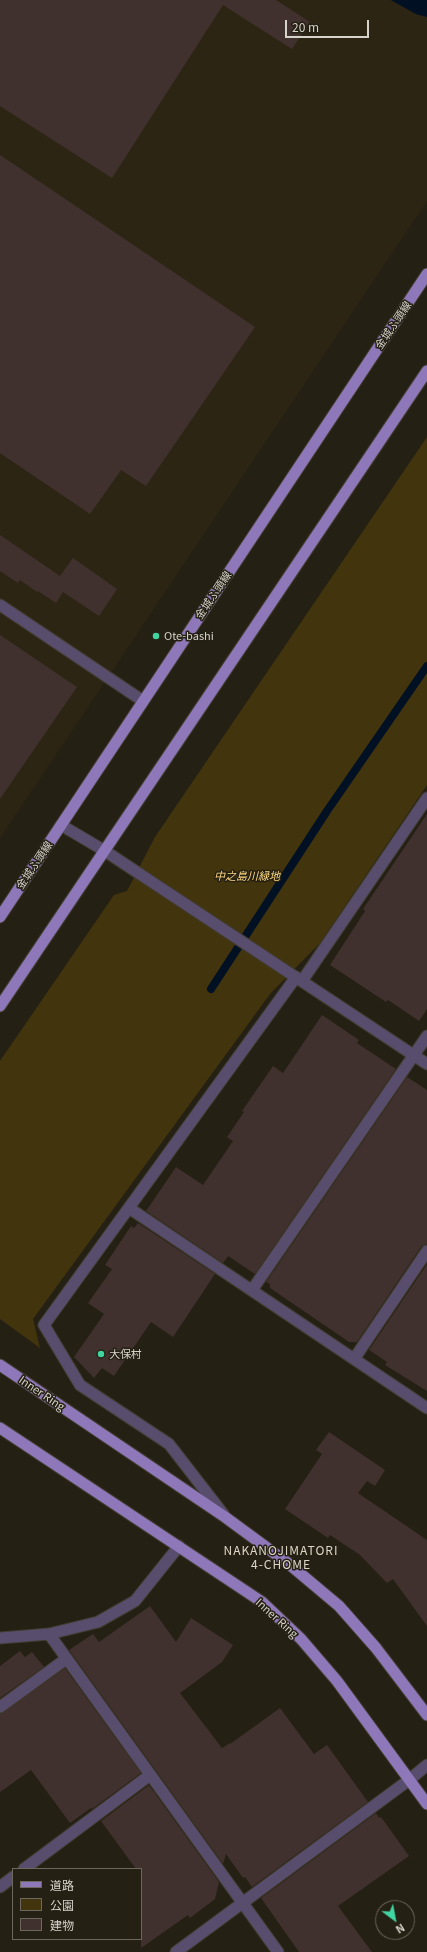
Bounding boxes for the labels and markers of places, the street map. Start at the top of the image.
place label: Ote-bashi [164,629,214,643]
marker: Ote-bashi [151,631,161,641]
place label: 大保村 [109,1347,142,1361]
marker: 大保村 [96,1349,106,1359]

